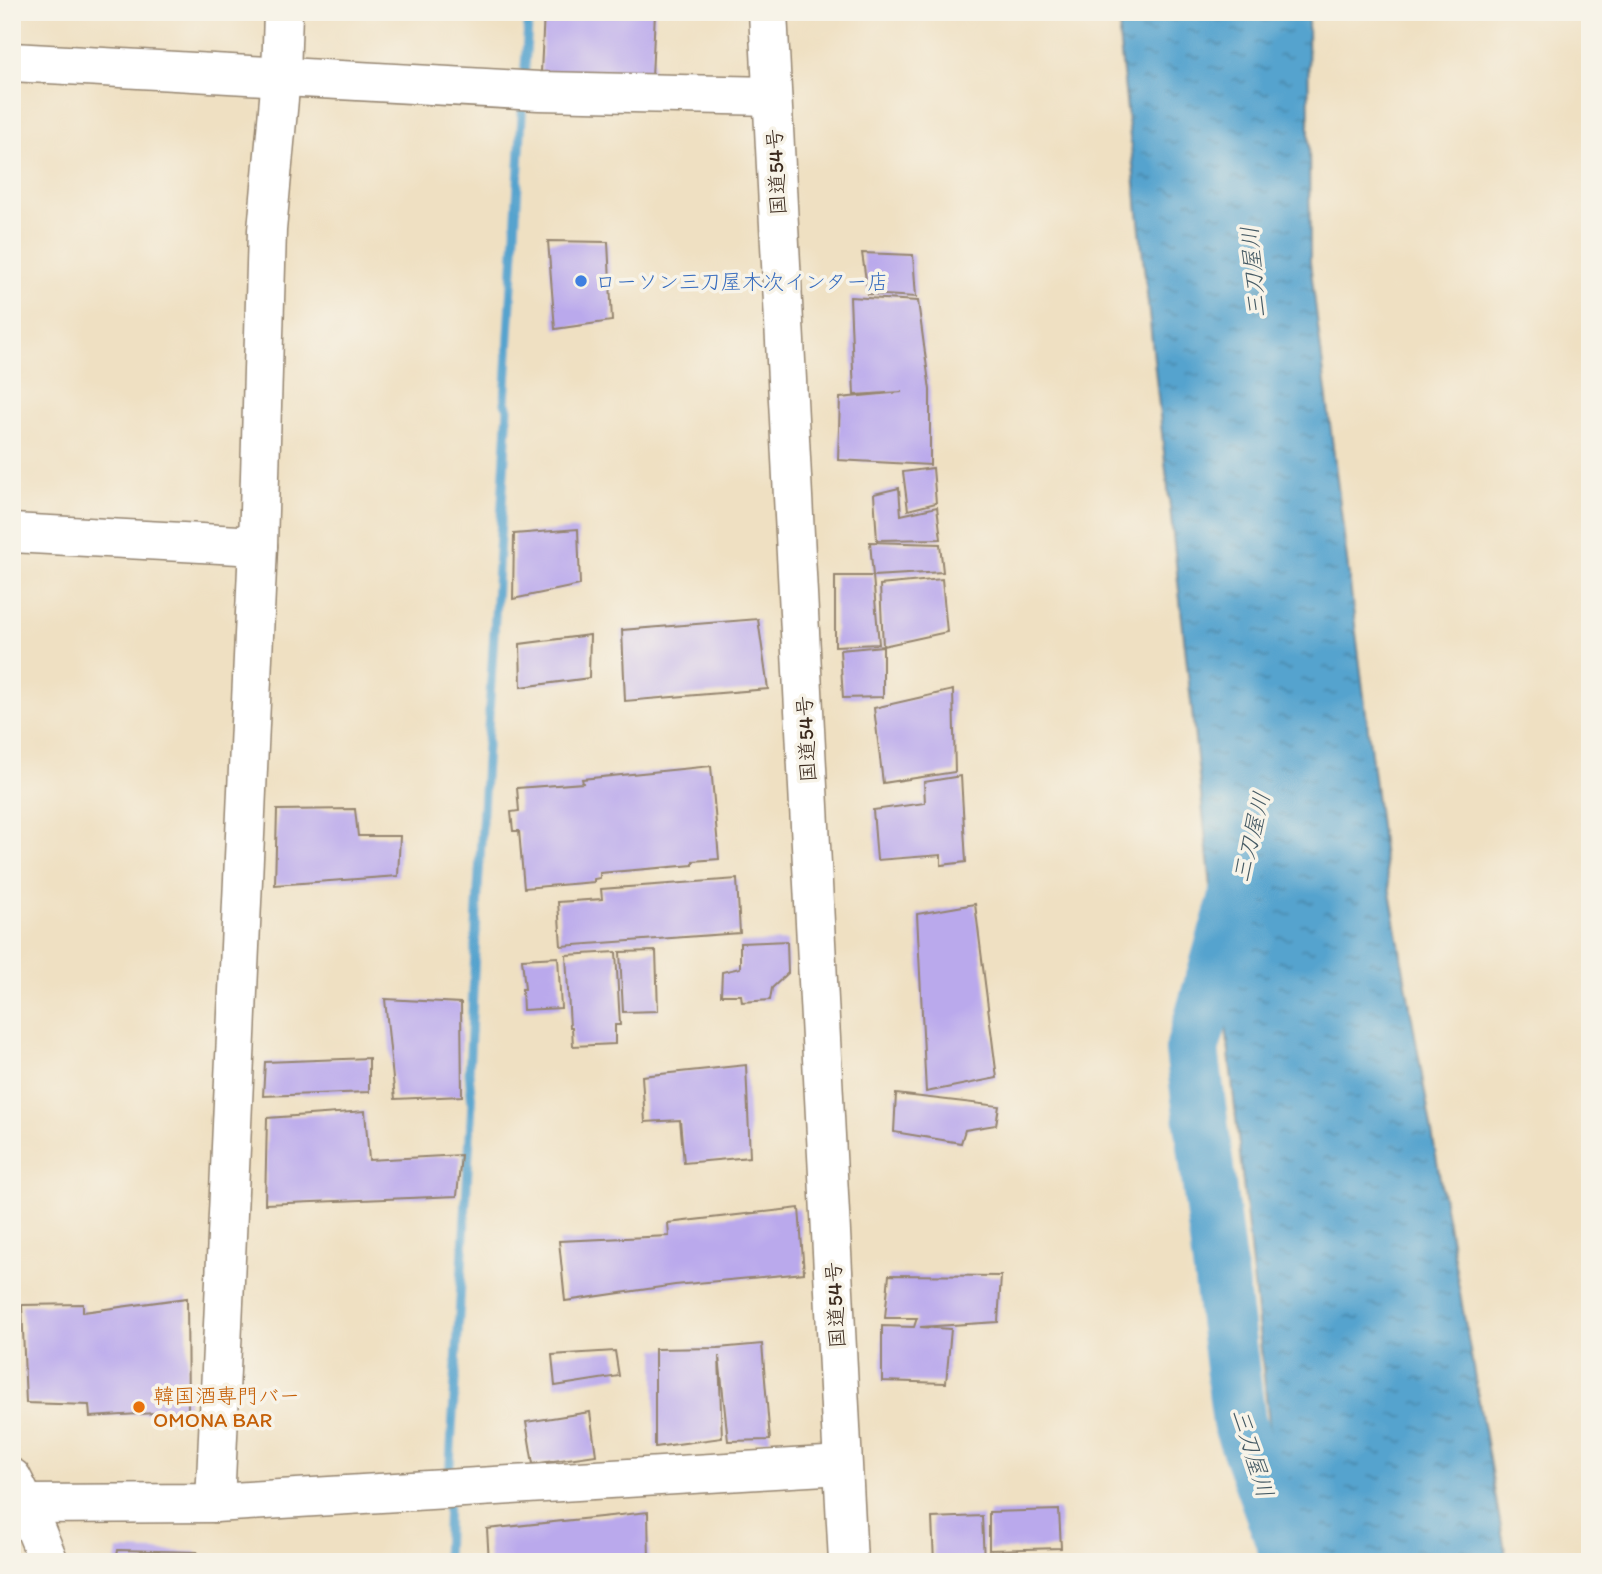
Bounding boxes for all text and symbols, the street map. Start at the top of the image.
street label: 国道54号 [761,128,791,216]
water label: 三刀屋川 [1235,225,1271,319]
place label: ローソン三刀屋木次インター店 [595,269,888,294]
marker: ローソン三刀屋木次インター店 [573,273,589,289]
street label: 国道54号 [791,695,821,783]
water label: 三刀屋川 [1226,789,1276,885]
street label: 国道54号 [820,1261,850,1349]
place label: 韓国酒専門バー OMONA BAR [153,1383,300,1432]
marker: 韓国酒専門バー OMONA BAR [131,1399,147,1415]
water label: 三刀屋川 [1226,1405,1280,1501]

